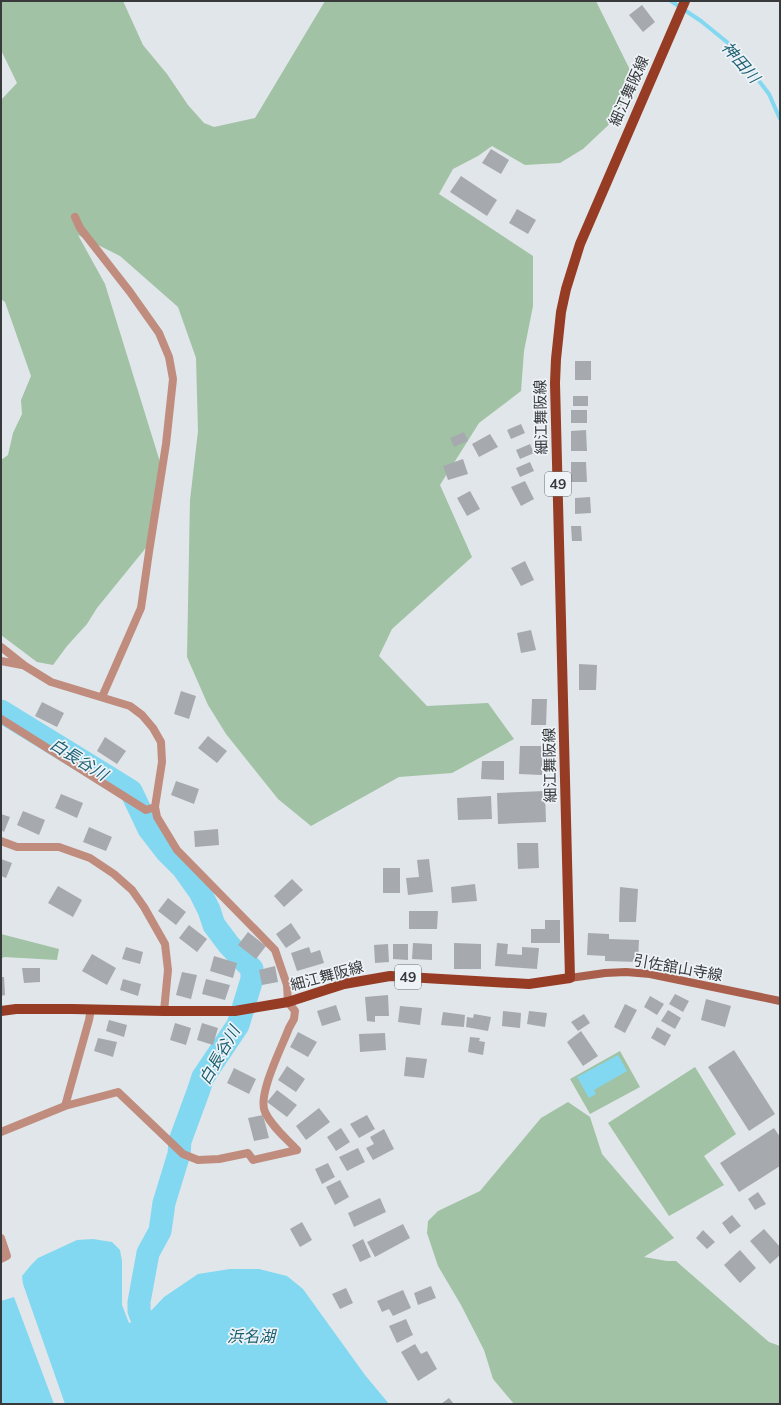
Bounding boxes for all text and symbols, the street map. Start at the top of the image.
water label: 神田川 [718,37,766,88]
street label: 細江舞阪線 [605,53,652,129]
street label: 細江舞阪線 [530,379,551,455]
road number: 49 [545,472,571,496]
street label: 細江舞阪線 [539,727,560,803]
water label: 白長谷川 [47,734,113,785]
street label: 引佐舘山寺線 [632,950,724,985]
street label: 細江舞阪線 [288,957,366,994]
road number: 49 [395,965,421,989]
water label: 白長谷川 [194,1021,245,1088]
water label: 浜名湖 [227,1326,278,1346]

